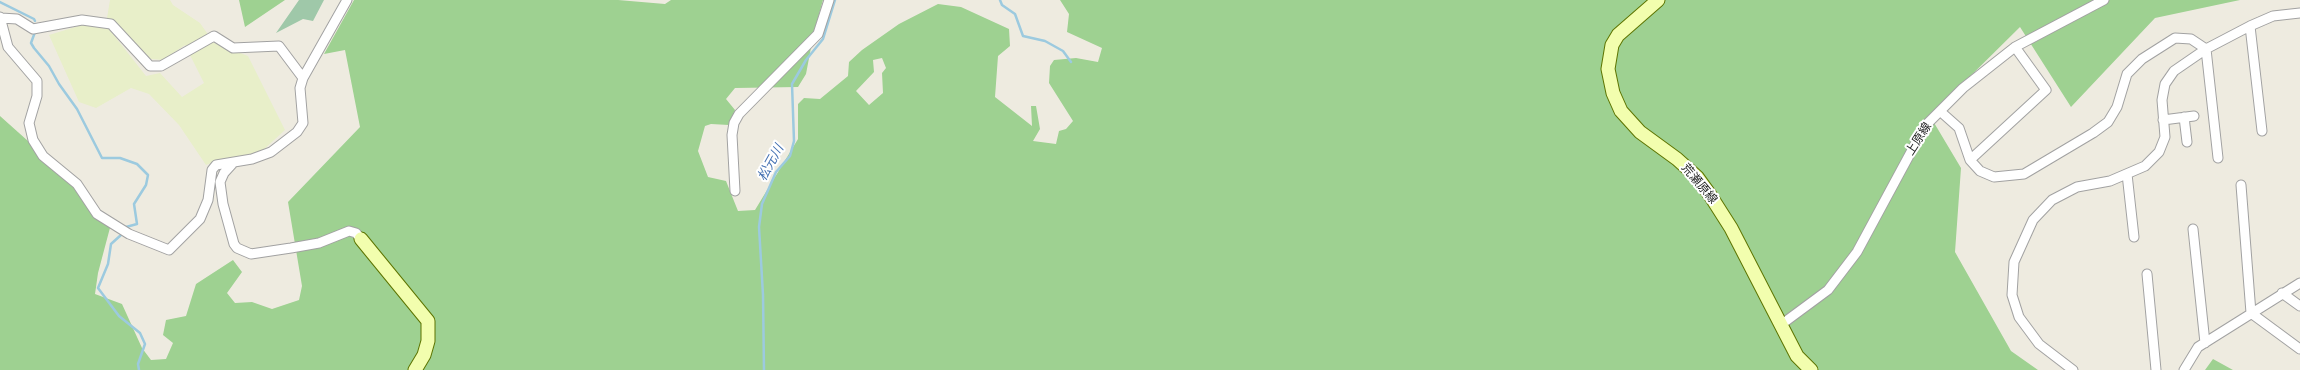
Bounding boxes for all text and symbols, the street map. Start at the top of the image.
street label: 上原線 [1903,120,1935,158]
water label: 松元川 [755,142,787,184]
street label: 荒瀬原線 [1678,161,1720,207]

